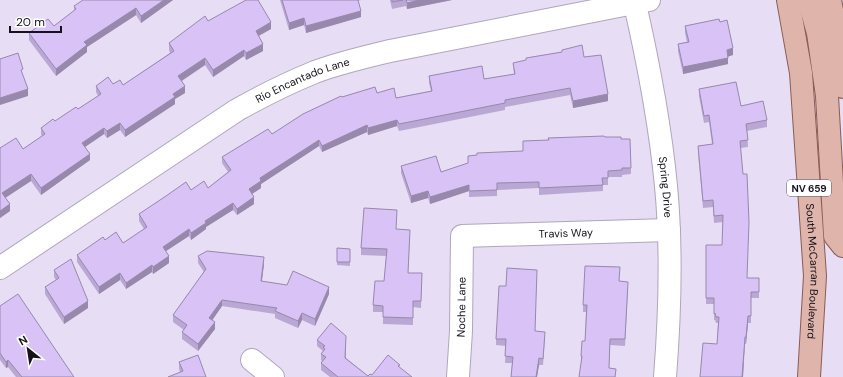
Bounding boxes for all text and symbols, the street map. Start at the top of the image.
scale bar [10,8,61,34]
text: 20 m [16,14,45,30]
street label: Rio Encantado Lane [253,54,351,106]
street label: Spring Drive [656,156,675,218]
road number: NV 659 [787,180,831,196]
street label: South McCarran Boulevard [803,203,822,340]
street label: Travis Way [538,225,593,241]
street label: Noche Lane [454,277,469,338]
north arrow [8,329,48,369]
text: N [16,332,30,348]

